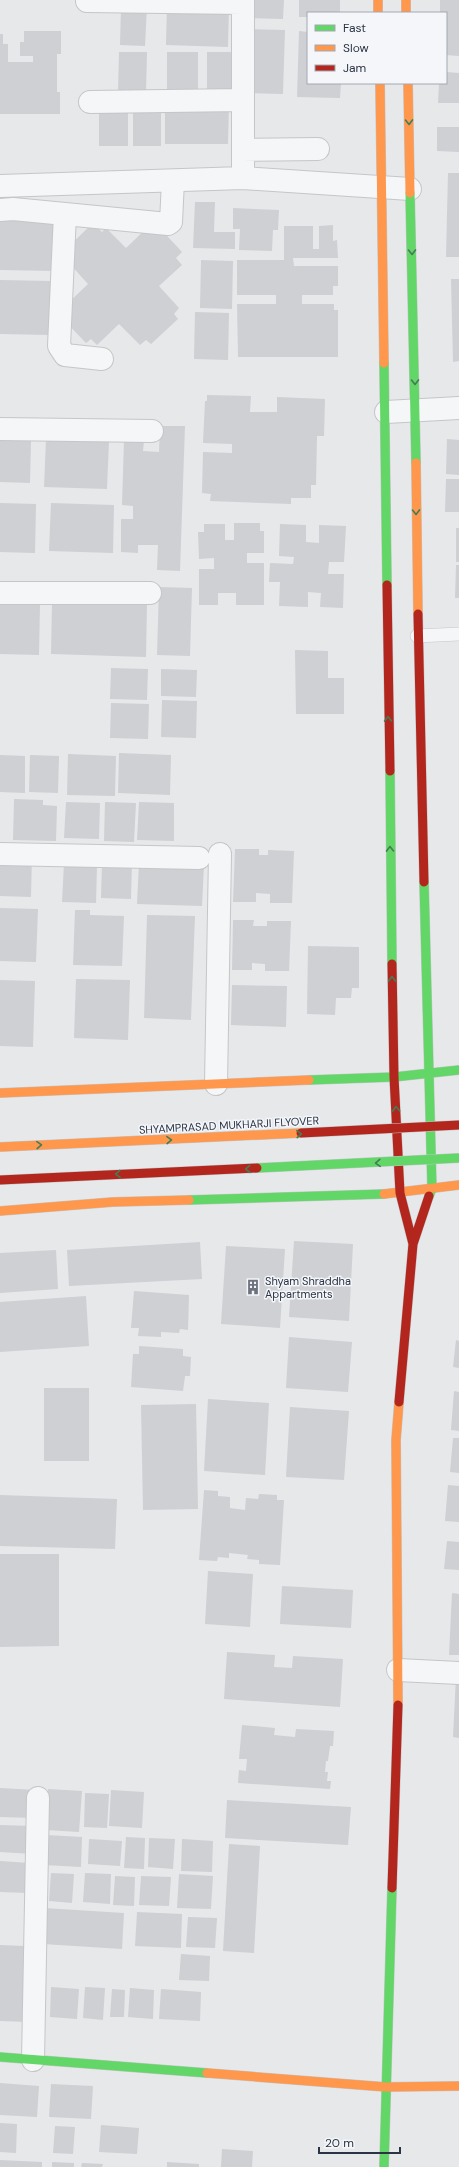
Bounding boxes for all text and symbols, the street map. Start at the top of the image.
legend [307,12,447,84]
text: Fast [343,20,366,36]
text: Slow [343,40,369,56]
text: Jam [343,60,366,76]
one-way arrow [404,119,413,125]
one-way arrow [408,249,416,255]
one-way arrow [411,379,419,385]
one-way arrow [412,509,420,515]
one-way arrow [384,716,392,722]
one-way arrow [386,846,394,852]
one-way arrow [388,976,396,982]
one-way arrow [392,1106,400,1112]
street label: SHYAMPRASAD MUKHARJI FLYOVER [139,1113,319,1137]
one-way arrow [296,1130,302,1138]
one-way arrow [166,1136,172,1144]
one-way arrow [36,1141,42,1150]
one-way arrow [375,1159,381,1167]
one-way arrow [245,1164,251,1173]
one-way arrow [115,1170,121,1179]
place label: Shyam Shraddha Appartments [265,1274,351,1301]
building icon: Shyam Shraddha Appartments [244,1278,262,1296]
scale bar [319,2129,400,2155]
text: 20 m [325,2135,354,2151]

